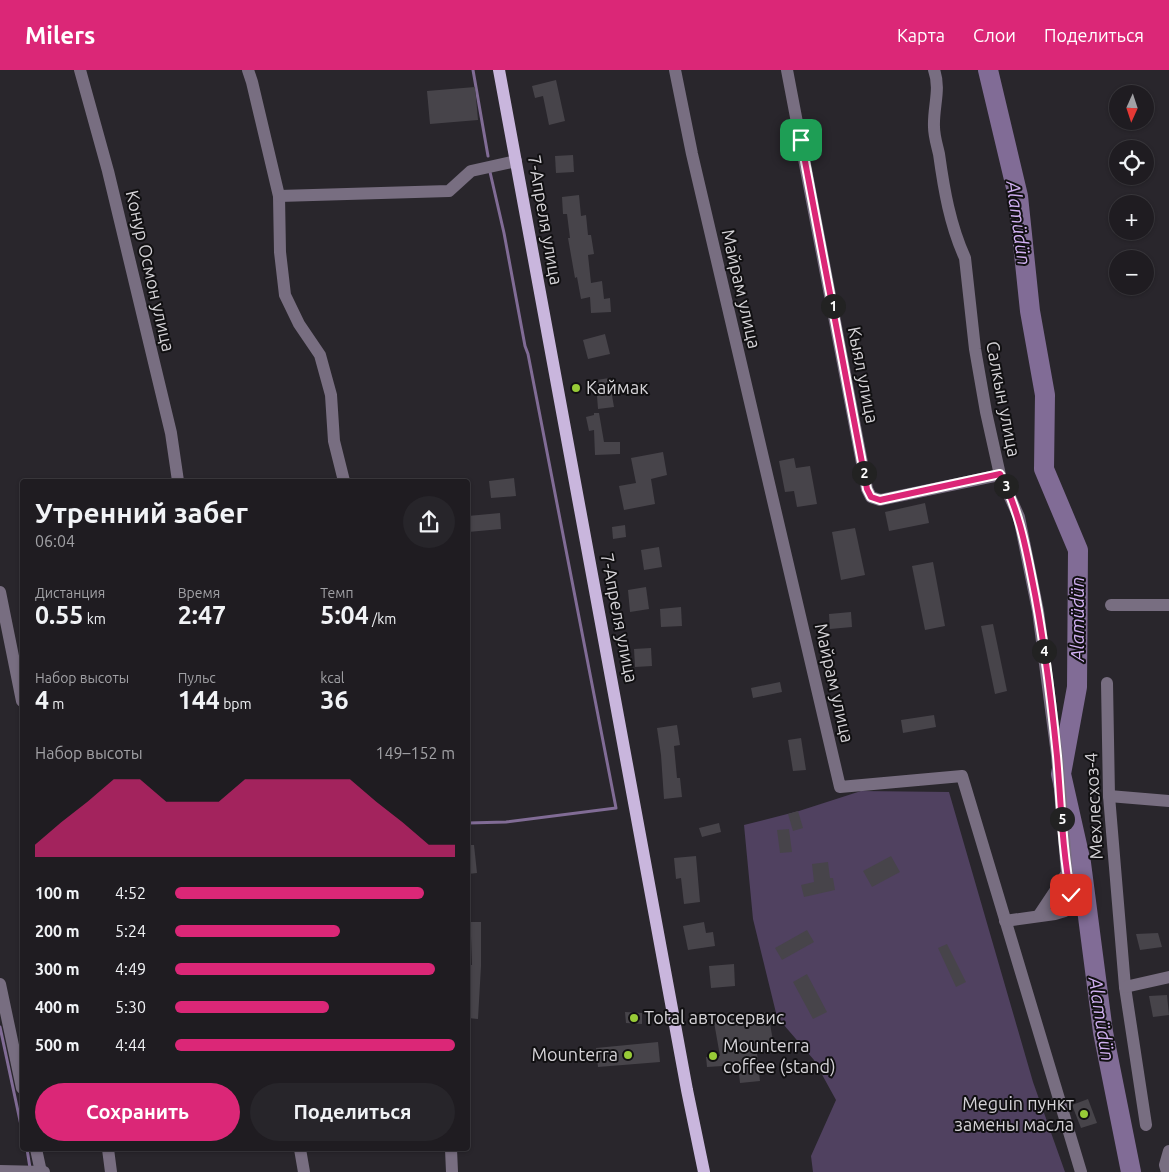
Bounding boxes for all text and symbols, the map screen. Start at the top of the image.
text: Milers [25,22,95,49]
text: Карта [897,25,945,45]
text: Слои [973,25,1016,45]
text: Поделиться [1044,25,1144,45]
north arrow [1109,85,1154,130]
map controls [1109,85,1154,295]
pin [780,119,822,161]
icon: arrive [787,126,815,154]
button: locate [1109,140,1154,185]
street label: 7-Апреля улица [525,153,567,286]
water label: Alamüdün [1002,178,1036,267]
street label: Конур Осмон улица [123,188,179,353]
button: + [1109,195,1154,240]
street label: Майрам улица [719,227,765,350]
button: − [1109,250,1154,295]
pin: 1 [820,294,846,318]
text: 1 [830,298,837,314]
street label: Кыял улица [845,325,883,425]
street label: Салкын улица [983,339,1025,458]
place label: Каймак [586,377,648,397]
marker: Каймак [570,382,582,394]
pin: 2 [852,460,876,486]
text: 2 [861,465,868,481]
pin: 3 [994,474,1018,498]
text: 3 [1003,478,1010,494]
button: share [403,496,455,548]
text: Утренний забег [35,497,248,528]
text: 06:04 [35,532,75,550]
street label: 7-Апреля улица [598,551,642,684]
water label: Alamüdün [1066,577,1088,662]
text: Дистанция [35,585,105,601]
text: Время [178,585,220,601]
text: Темп [320,585,353,601]
text: 0.55 [35,601,83,629]
text: 2:47 [178,601,226,629]
text: 5:04 [320,601,369,629]
text: km [83,611,106,627]
text: /km [369,611,396,627]
street label: Майрам улица [812,621,858,744]
pin: 4 [1032,638,1056,664]
text: 4 [1041,643,1048,659]
text: Набор высоты [35,670,129,686]
text: Пульс [178,670,216,686]
text: kcal [320,670,345,686]
text: 4 [35,686,49,714]
text: 144 [178,686,220,714]
text: 36 [320,686,349,714]
text: m [49,696,64,712]
text: bpm [220,696,252,712]
text: Набор высоты [35,744,143,762]
text: 149–152 m [375,744,455,762]
street label: Мехлесхоз-4 [1080,752,1106,860]
pin: 5 [1050,806,1074,832]
text: 5 [1059,811,1066,827]
pin [1050,874,1092,916]
icon: check [1057,881,1085,909]
text: 100 m [35,884,80,902]
text: 4:52 [115,884,146,902]
text: 200 m [35,922,80,940]
text: 5:24 [115,922,146,940]
text: 300 m [35,960,80,978]
text: 4:49 [115,960,146,978]
water label: Alamüdün [1084,974,1120,1063]
text: 400 m [35,998,80,1016]
text: 5:30 [115,998,146,1016]
place label: Total автосервис [644,1007,784,1027]
marker: Total автосервис [628,1012,640,1024]
place label: Mounterra coffee (stand) [723,1035,836,1077]
text: 500 m [35,1036,80,1054]
text: 4:44 [115,1036,146,1054]
place label: Mounterra [531,1044,618,1064]
marker: Mounterra [622,1049,634,1061]
marker: Mounterra coffee (stand) [707,1050,719,1062]
button: Сохранить [35,1083,240,1141]
button: Поделиться [250,1083,455,1141]
place label: Meguin пункт замены масла [954,1093,1074,1134]
marker: Meguin пункт замены масла [1078,1108,1090,1120]

